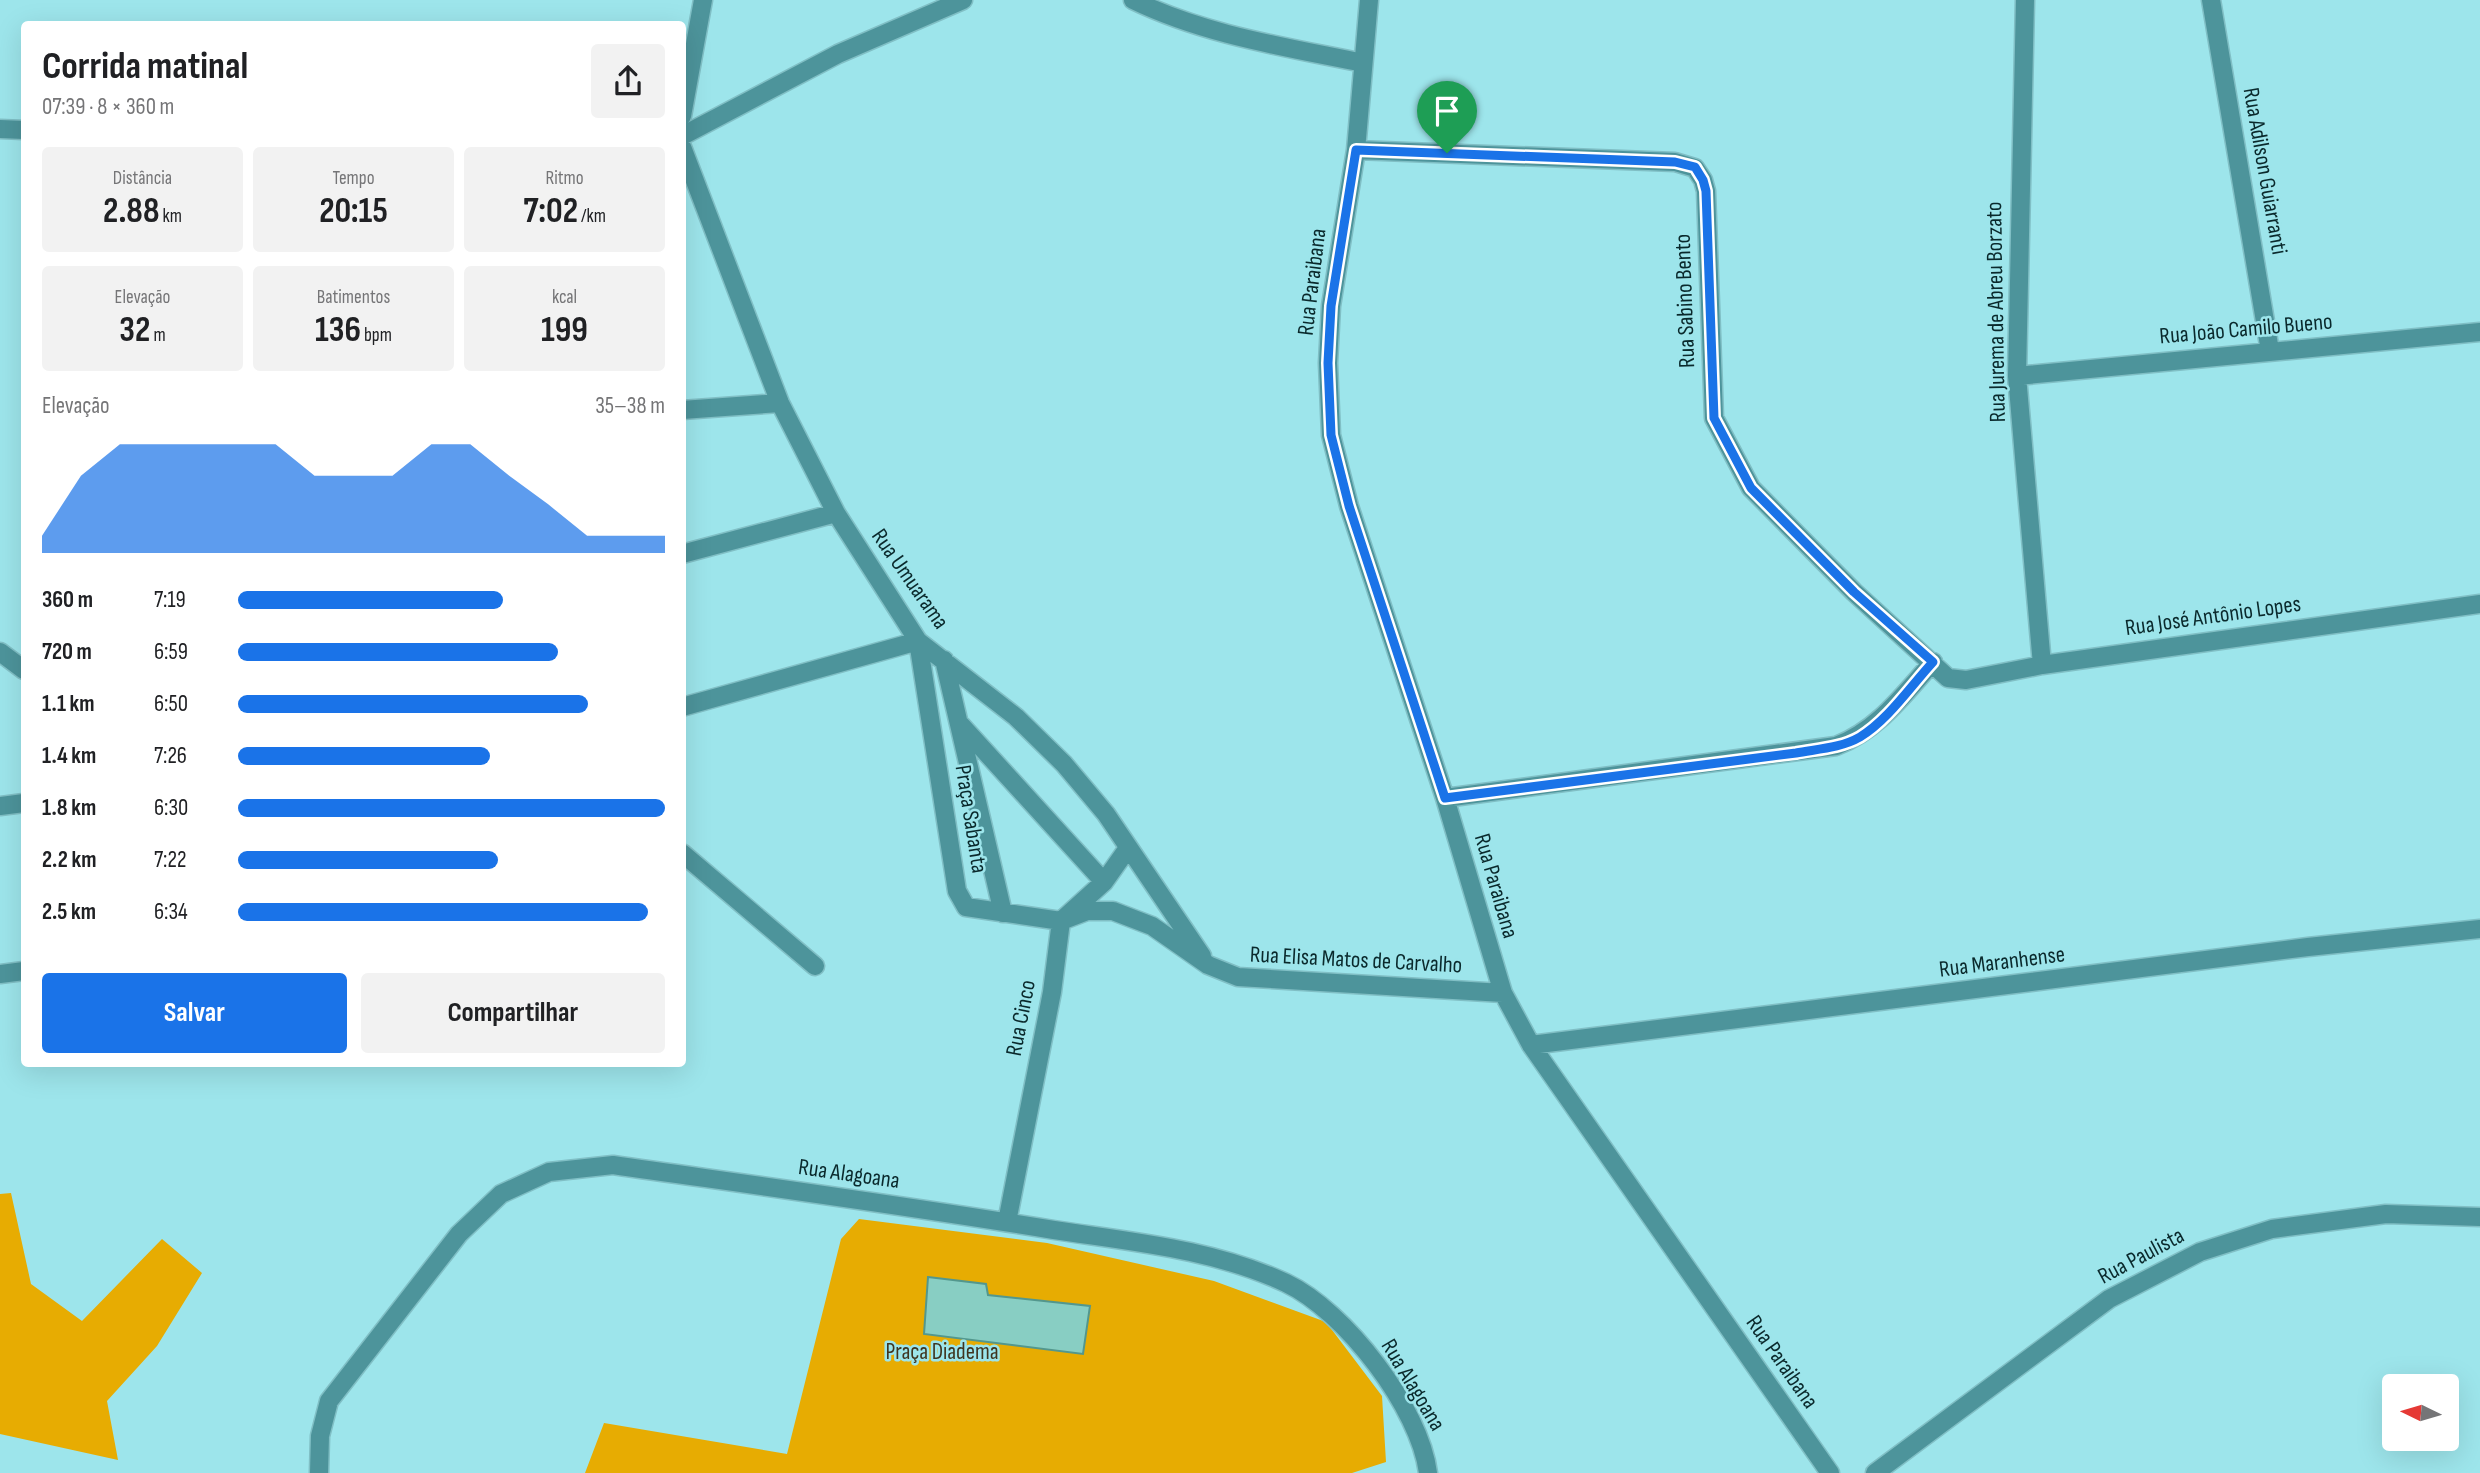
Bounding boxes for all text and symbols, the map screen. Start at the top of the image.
text: Corrida matinal [42,44,248,89]
button: share [591,44,665,118]
pin [1417,81,1477,153]
street label: Rua Adilson Guiarranti [2237,85,2293,257]
icon: arrive [1428,92,1466,130]
text: 07:39 · 8 × 360 m [42,93,174,121]
text: Distância [113,167,172,190]
text: Tempo [332,167,375,190]
text: Ritmo [545,167,584,190]
text: 2.88 [103,190,159,233]
text: 20:15 [319,190,388,233]
text: 7:02 [523,190,578,233]
street label: Rua Jurema de Abreu Borzato [1980,201,2012,423]
text: km [159,205,182,228]
text: /km [578,205,606,228]
street label: Rua Paraibana [1292,227,1332,337]
street label: Rua Sabino Bento [1669,233,1701,369]
text: Elevação [115,286,170,309]
text: Batimentos [317,286,390,309]
text: kcal [552,286,577,309]
street label: Rua João Camilo Bueno [2158,307,2334,351]
text: 32 [119,309,150,352]
text: 136 [315,309,361,352]
text: 199 [541,309,588,352]
text: m [150,324,166,347]
text: bpm [361,324,392,347]
text: Elevação [42,392,110,420]
text: 35–38 m [595,392,665,420]
street label: Rua Umuarama [865,523,955,635]
text: 360 m [42,586,93,614]
text: 7:19 [154,586,186,614]
street label: Rua José Antônio Lopes [2123,590,2303,642]
text: 720 m [42,638,92,666]
text: 6:59 [154,638,188,666]
text: 1.1 km [42,690,95,718]
text: 6:50 [154,690,188,718]
text: 1.4 km [42,742,96,770]
text: 7:26 [154,742,187,770]
street label: Praça Sabanta [949,763,993,875]
text: 1.8 km [42,794,96,822]
text: 6:30 [154,794,188,822]
street label: Rua Paraibana [1468,830,1524,942]
text: 2.2 km [42,846,96,874]
text: 7:22 [154,846,186,874]
text: 2.5 km [42,898,96,926]
text: 6:34 [154,898,188,926]
street label: Rua Elisa Matos de Carvalho [1249,940,1463,980]
street label: Rua Maranhense [1937,940,2067,984]
button: Salvar [42,973,347,1053]
button: Compartilhar [361,973,665,1053]
street label: Rua Cinco [1000,978,1042,1058]
street label: Rua Alagoana [796,1153,902,1195]
street label: Rua Paulista [2093,1222,2189,1290]
street label: Rua Paraibana [1740,1310,1824,1414]
street label: Rua Alagoana [1375,1334,1451,1436]
park label: Praça Diadema [885,1338,999,1366]
north arrow [2382,1374,2459,1451]
map controls [2382,1374,2459,1451]

